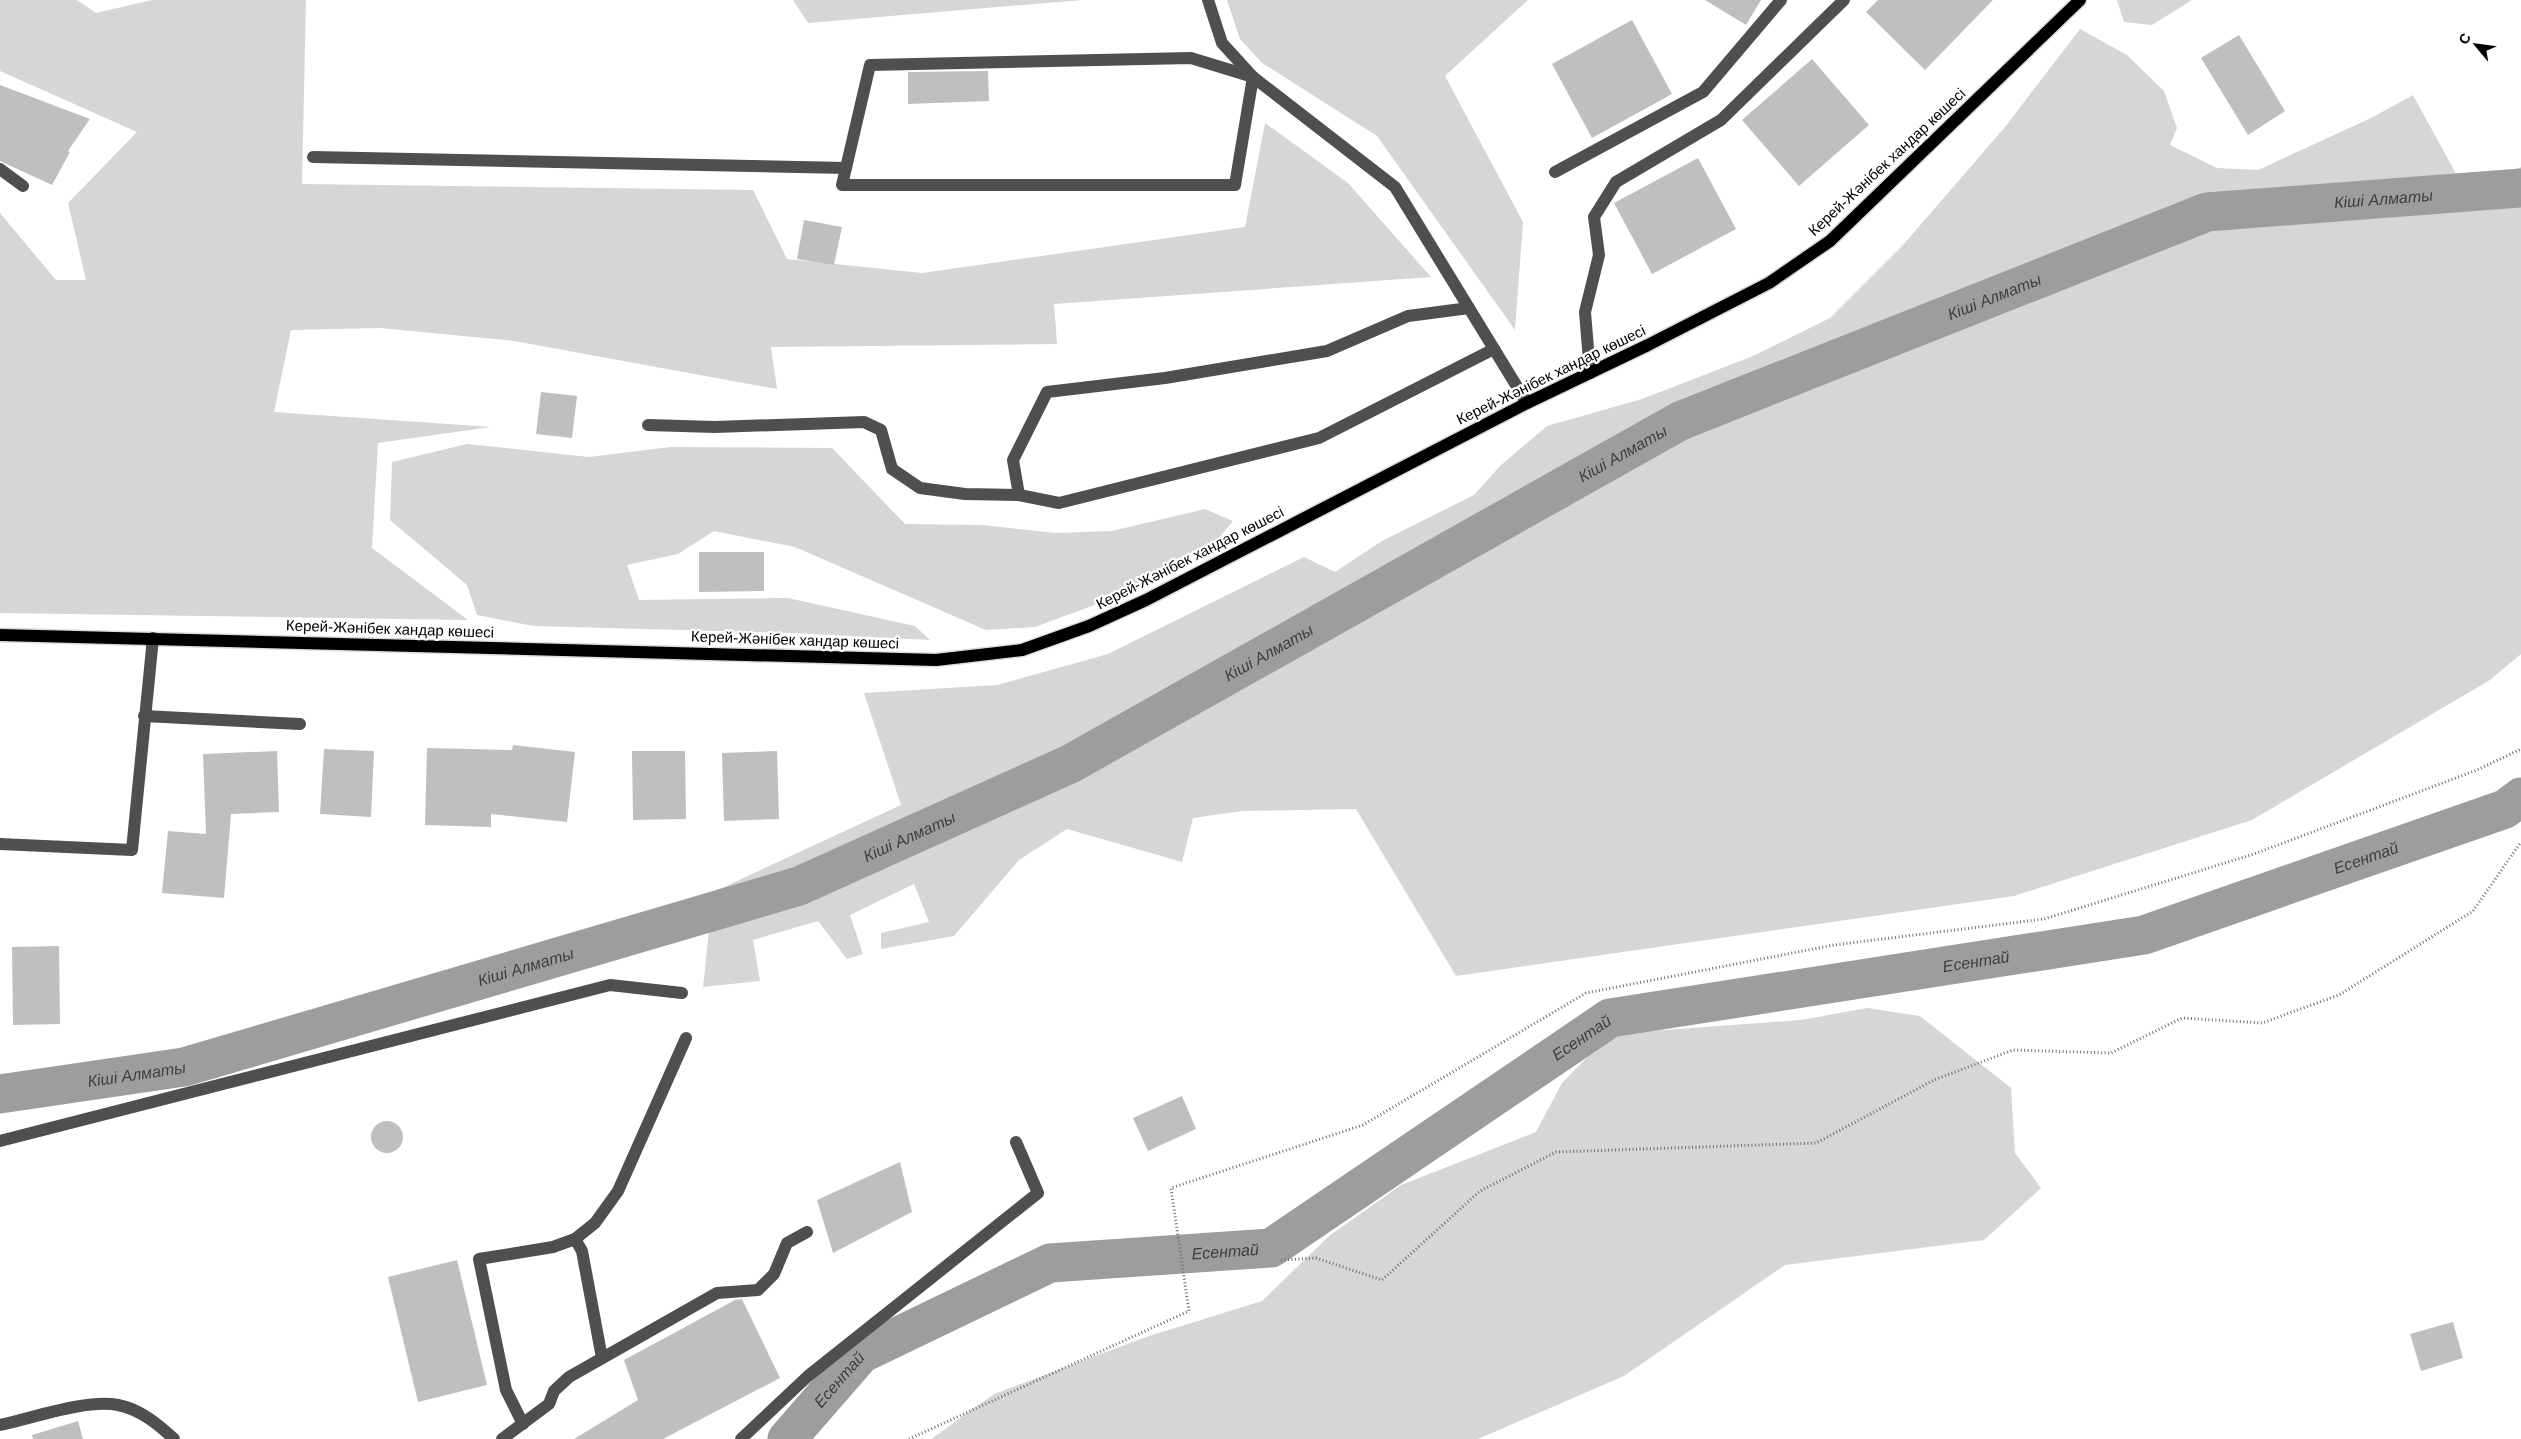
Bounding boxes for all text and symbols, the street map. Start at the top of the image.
north arrow [2451,20,2501,70]
text: С [2455,30,2474,47]
street label: Керей-Жәнібек хандар көшесі [1805,84,1969,239]
water label: Кіші Алматы [2334,187,2434,211]
water label: Кіші Алматы [1945,271,2044,323]
street label: Керей-Жәнібек хандар көшесі [1454,321,1648,428]
water label: Кіші Алматы [1575,422,1670,485]
street label: Керей-Жәнібек хандар көшесі [1093,503,1286,612]
street label: Керей-Жәнібек хандар көшесі [286,616,494,641]
water label: Кіші Алматы [1221,621,1316,684]
street label: Керей-Жәнібек хандар көшесі [691,627,899,652]
water label: Кіші Алматы [861,809,958,865]
water label: Есентай [2331,839,2401,877]
water label: Кіші Алматы [476,945,576,989]
water label: Есентай [1941,948,2011,975]
water label: Есентай [1549,1012,1614,1064]
water label: Кіші Алматы [86,1059,187,1090]
water label: Есентай [1191,1241,1259,1262]
water label: Есентай [811,1349,868,1411]

